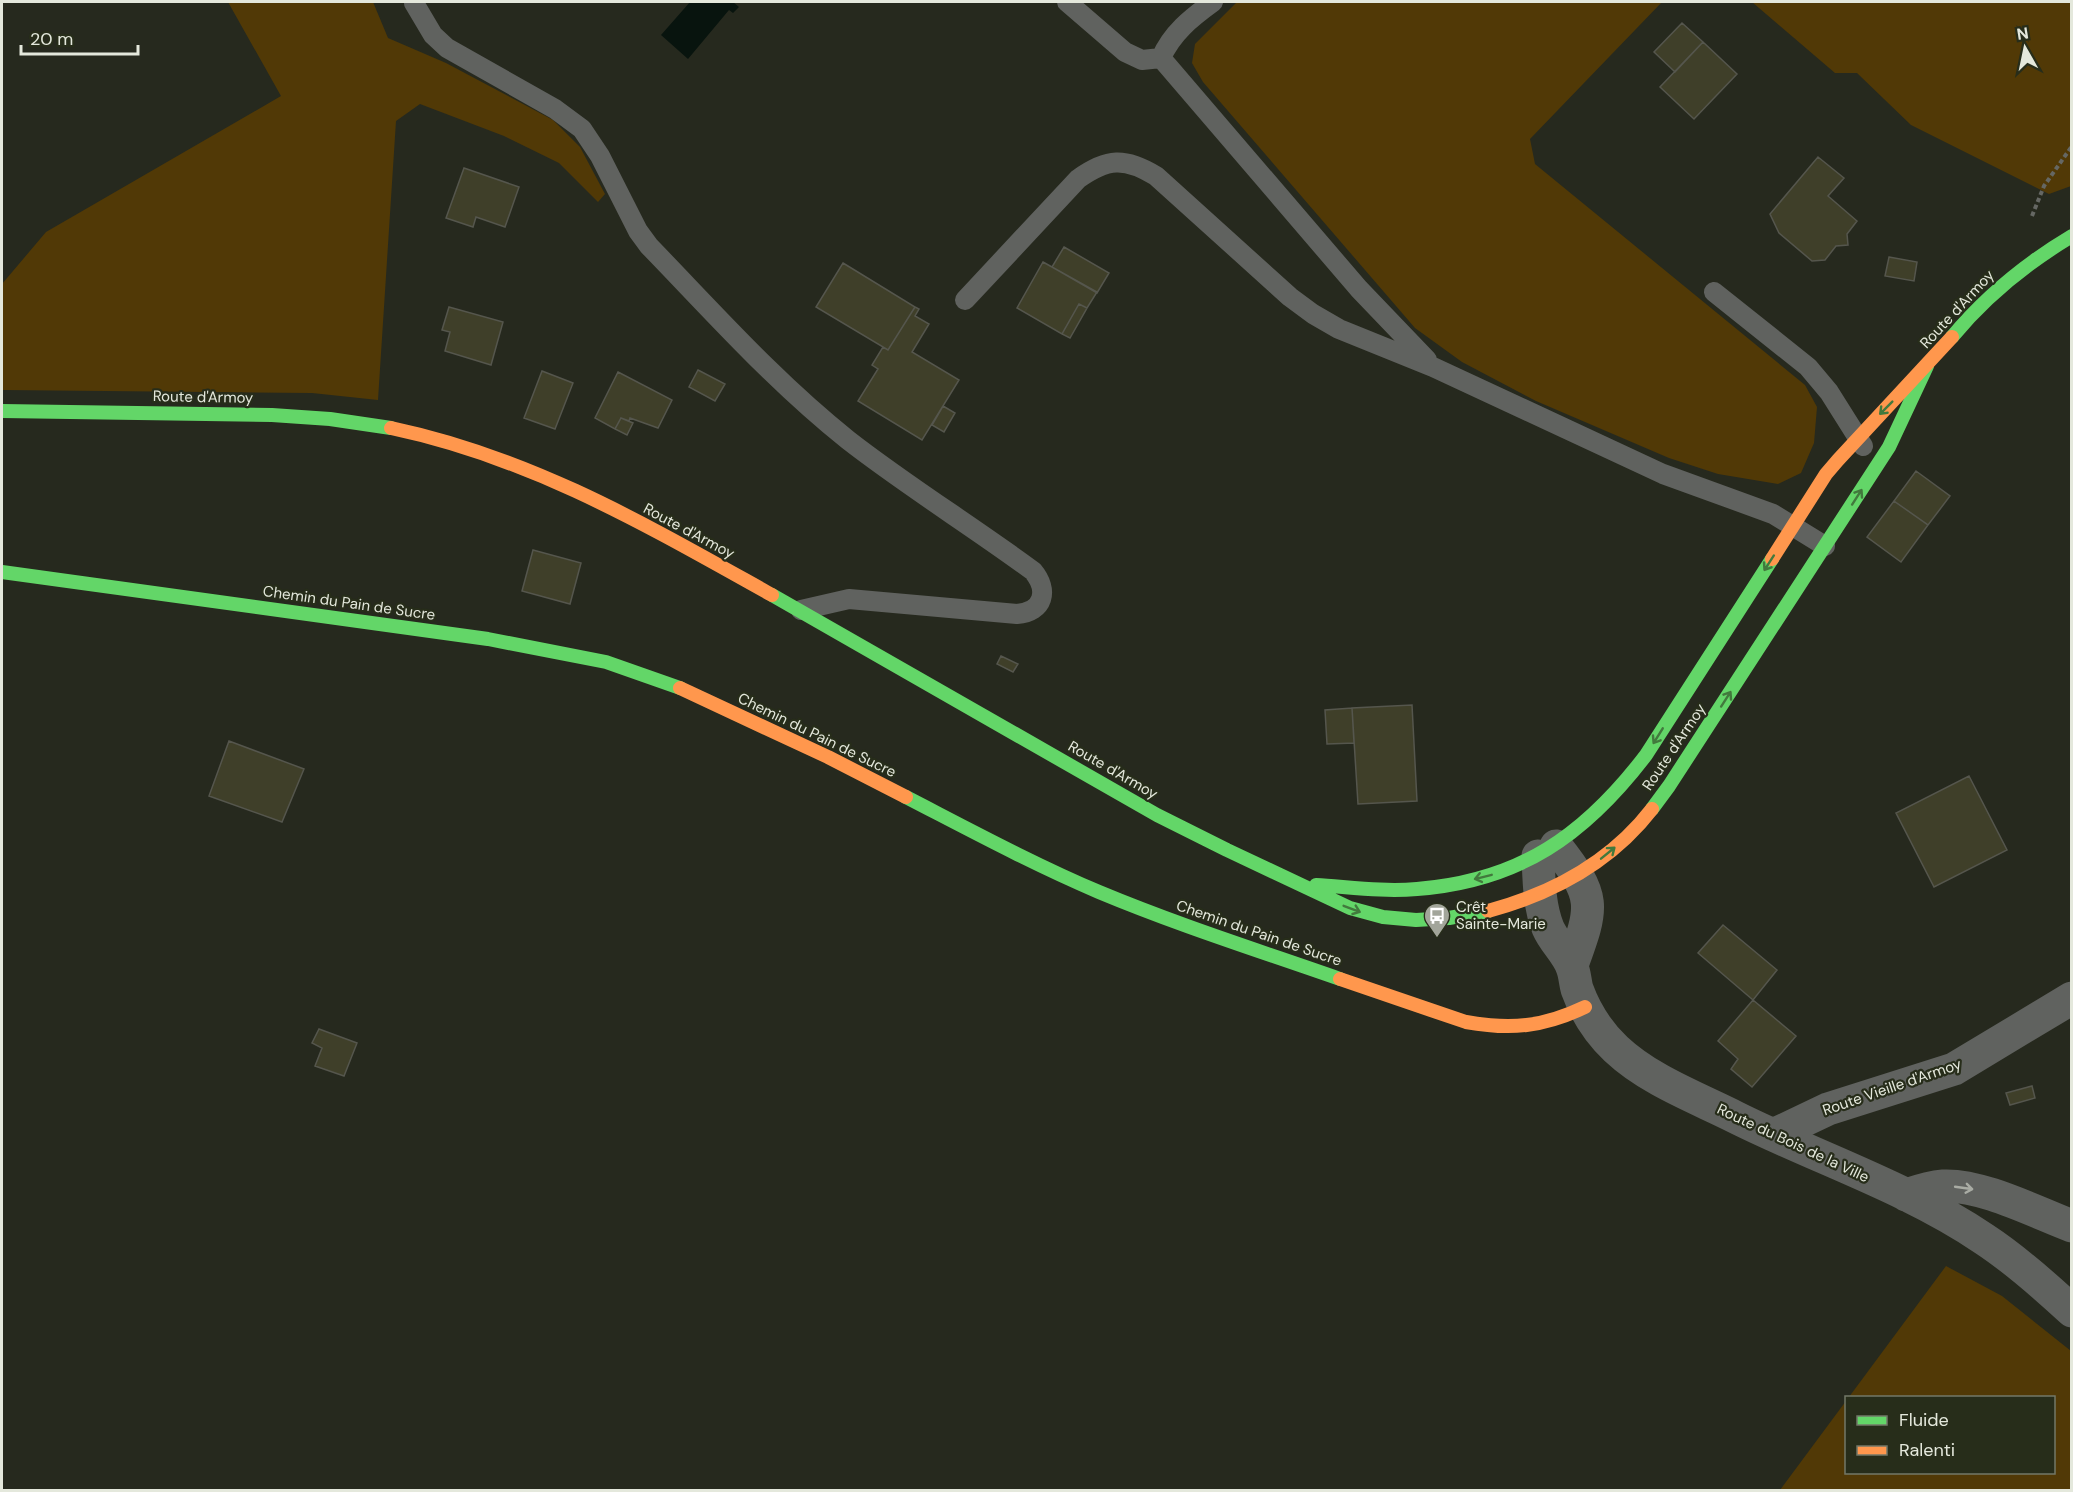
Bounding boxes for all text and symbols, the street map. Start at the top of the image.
scale bar [21,18,138,56]
north arrow [1995,18,2055,78]
text: N [2015,22,2030,45]
text: 20 m [30,27,73,51]
street label: Route d'Armoy [1915,265,1999,353]
street label: Route d'Armoy [153,386,254,408]
one-way arrow [1878,400,1893,415]
one-way arrow [1851,489,1863,506]
street label: Route d'Armoy [640,499,739,564]
one-way arrow [1763,554,1775,571]
street label: Chemin du Pain de Sucre [262,581,436,625]
street label: Chemin du Pain de Sucre [735,688,899,782]
one-way arrow [1720,691,1732,708]
street label: Route d'Armoy [1638,699,1711,794]
one-way arrow [1651,727,1663,744]
street label: Route d'Armoy [1064,736,1162,804]
one-way arrow [1600,846,1616,859]
one-way arrow [1474,872,1493,884]
street label: Chemin du Pain de Sucre [1174,895,1344,971]
place label: Crêt Sainte-Marie [1456,897,1546,934]
bus stop icon: Crêt Sainte-Marie [1422,901,1452,939]
one-way arrow [1343,904,1361,915]
street label: Route Vieille d'Armoy [1820,1054,1965,1120]
street label: Route du Bois de la Ville [1714,1099,1872,1187]
one-way arrow [1953,1183,1973,1194]
legend [1845,1396,2055,1474]
text: Fluide [1899,1408,1949,1432]
text: Ralenti [1899,1438,1955,1462]

